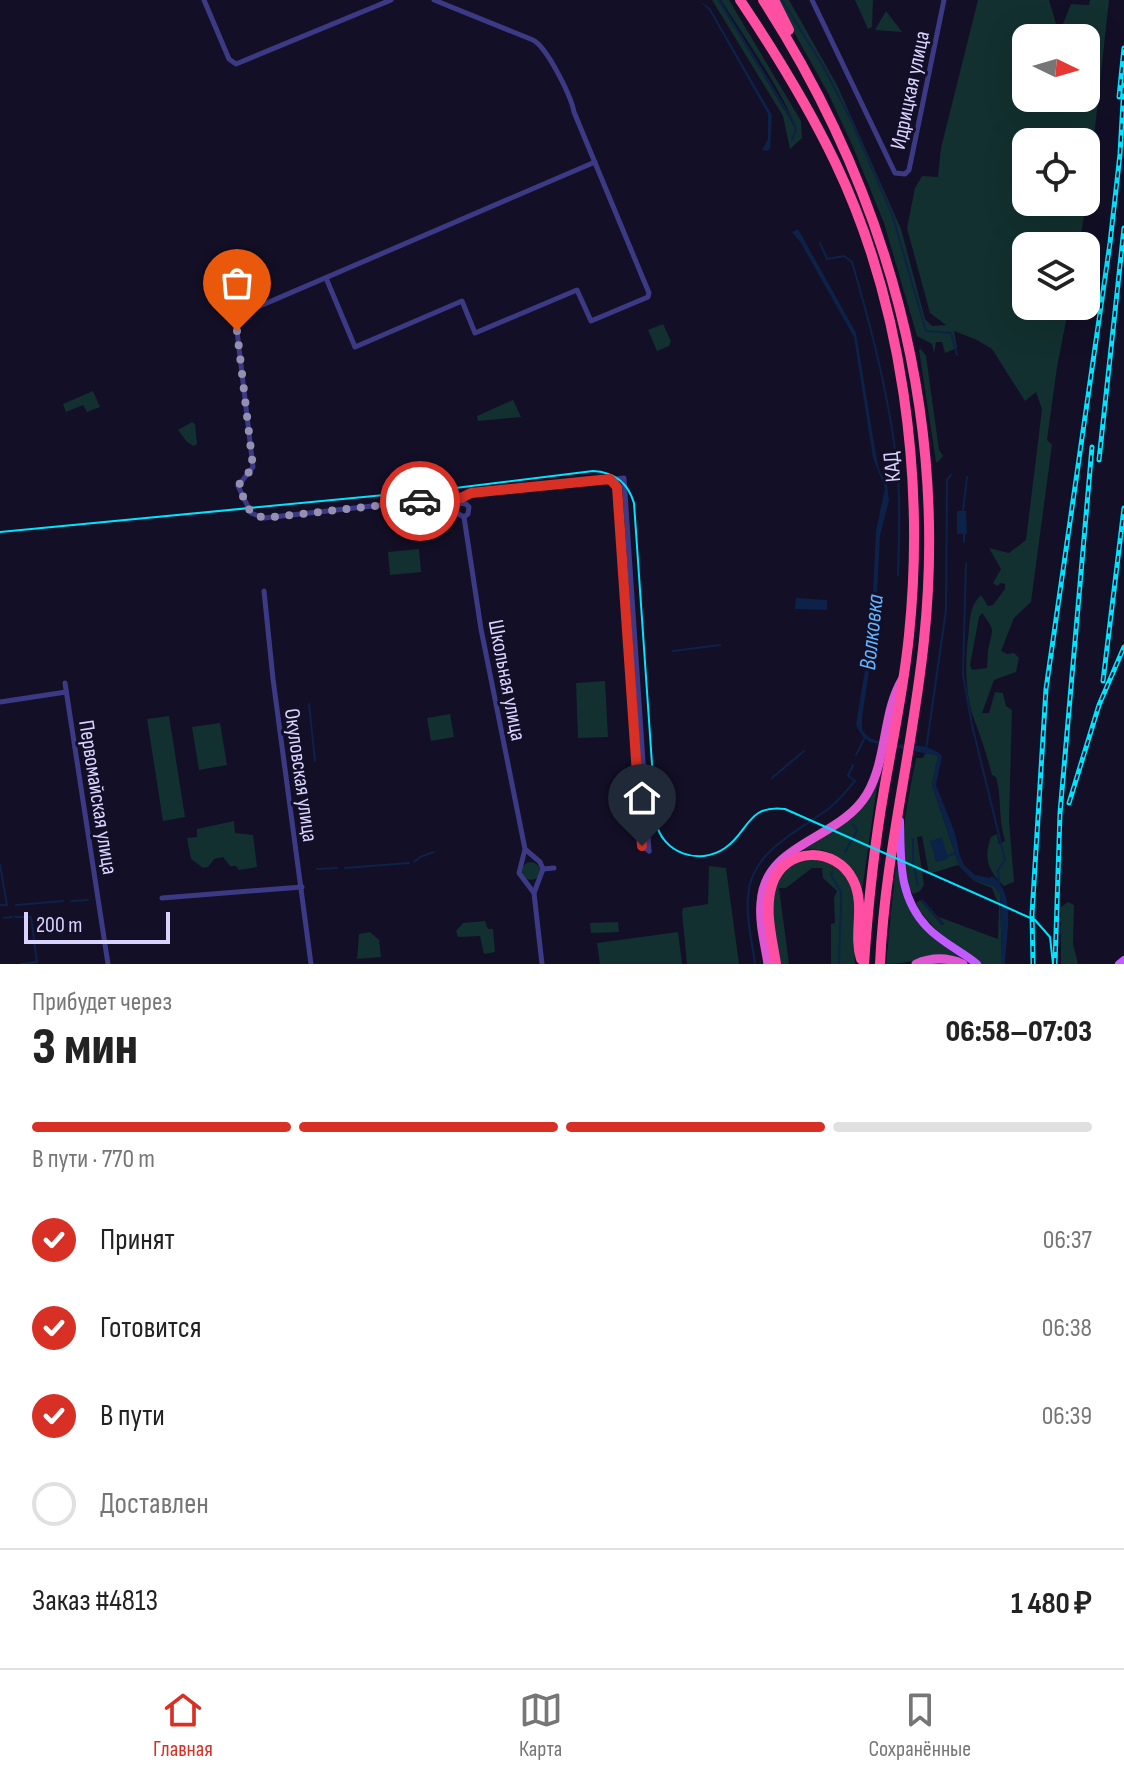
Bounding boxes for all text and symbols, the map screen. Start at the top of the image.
north arrow [1012,24,1100,112]
map controls [1012,24,1100,320]
street label: Идрицкая улица [885,29,936,152]
button: locate [1012,128,1100,216]
button: layers [1012,232,1100,320]
pin [203,249,271,331]
icon: bag [215,261,259,305]
street label: КАД [878,450,907,483]
courier [380,461,460,541]
icon: car [398,479,442,523]
water label: Волковка [853,592,890,671]
street label: Школьная улица [482,617,531,743]
street label: Окуловская улица [278,707,323,844]
street label: Первомайская улица [72,718,123,876]
pin [608,764,676,846]
icon: home [620,776,664,820]
scale bar [24,908,170,944]
text: 200 m [36,912,82,939]
text: Прибудет через [32,987,172,1018]
text: 06:58–07:03 [945,1014,1092,1050]
text: 3 мин [32,1016,138,1079]
text: В пути · 770 m [32,1144,155,1175]
icon: check [32,1218,76,1262]
text: Принят [100,1222,175,1258]
text: 06:37 [1043,1225,1092,1256]
icon: check [32,1306,76,1350]
text: Готовится [100,1310,201,1346]
text: 06:38 [1042,1313,1092,1344]
icon: check [32,1394,76,1438]
text: В пути [100,1398,165,1434]
text: 06:39 [1042,1401,1092,1432]
text: Доставлен [100,1486,209,1522]
text: Заказ #4813 [32,1583,158,1619]
text: 1 480 ₽ [1011,1586,1092,1622]
tab: Главная [153,1688,213,1763]
tab: Карта [519,1688,563,1763]
tab: Сохранённые [868,1688,971,1763]

